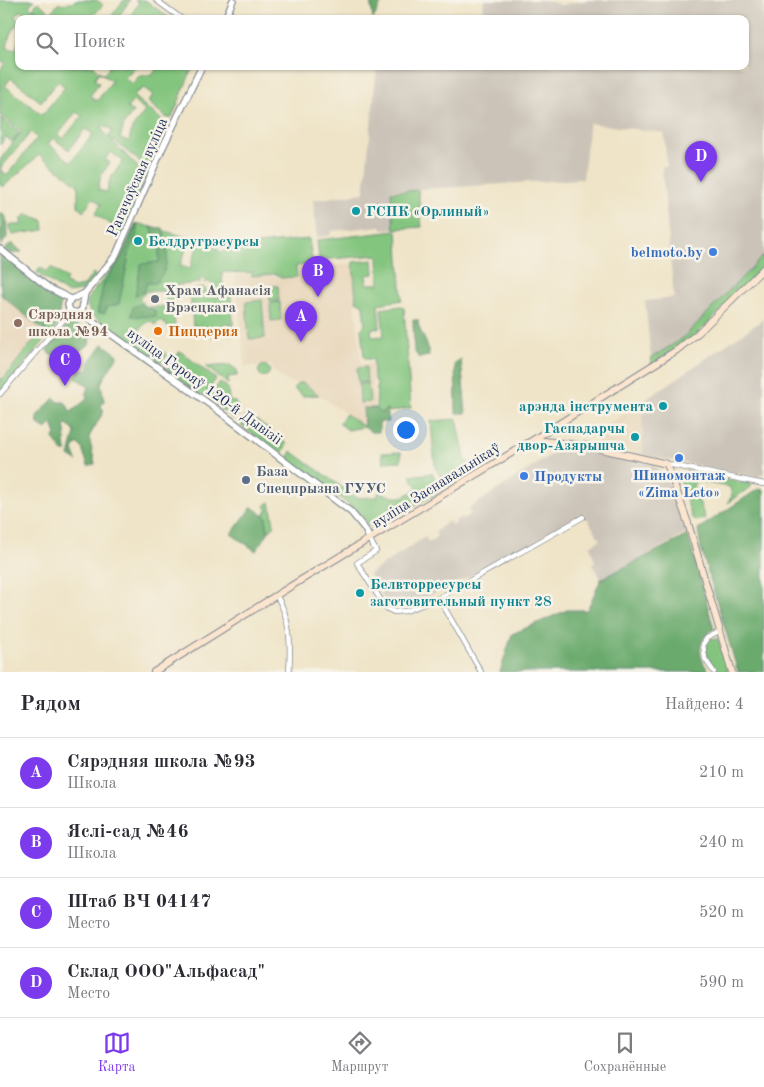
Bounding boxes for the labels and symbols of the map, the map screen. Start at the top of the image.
street label: Рагачоўская вуліца [106,116,171,239]
pin: D [685,141,717,182]
marker: ГСПК «Орлиный» [350,205,362,217]
place label: ГСПК «Орлиный» [366,205,490,220]
marker: Белдругрэсурсы [132,235,144,247]
place label: Белдругрэсурсы [148,235,259,250]
place label: belmoto.by [631,246,703,261]
marker: belmoto.by [707,246,719,258]
pin: B [302,256,334,297]
place label: Храм Афанасія Брэсцкага [165,284,271,316]
marker: Храм Афанасія Брэсцкага [149,293,161,305]
pin: A [285,301,317,342]
place label: Сярэдняя школа №94 [28,308,108,340]
marker: Сярэдняя школа №94 [12,317,24,329]
marker: Пиццерия [152,325,164,337]
place label: Пиццерия [168,325,238,340]
street label: вуліца Герояў 120-й Дывізіі [124,326,284,448]
pin: C [49,345,81,386]
place label: арэнда інструмента [519,400,653,415]
marker: арэнда інструмента [657,400,669,412]
your location [393,417,419,443]
place label: Гаспадарчы двор-Азярышча [517,422,625,454]
marker: Гаспадарчы двор-Азярышча [629,431,641,443]
street label: вуліца Заснавальнікаў [370,441,504,532]
marker: Шиномонтаж «Zima Leto» [673,452,685,464]
place label: База Спецпрызна ГУУС [256,465,386,497]
place label: Шиномонтаж «Zima Leto» [633,469,726,501]
marker: Продукты [518,470,530,482]
place label: Продукты [534,470,602,485]
marker: База Спецпрызна ГУУС [240,474,252,486]
place label: Белвторресурсы заготовительный пункт 28 [370,578,552,610]
marker: Белвторресурсы заготовительный пункт 28 [354,587,366,599]

